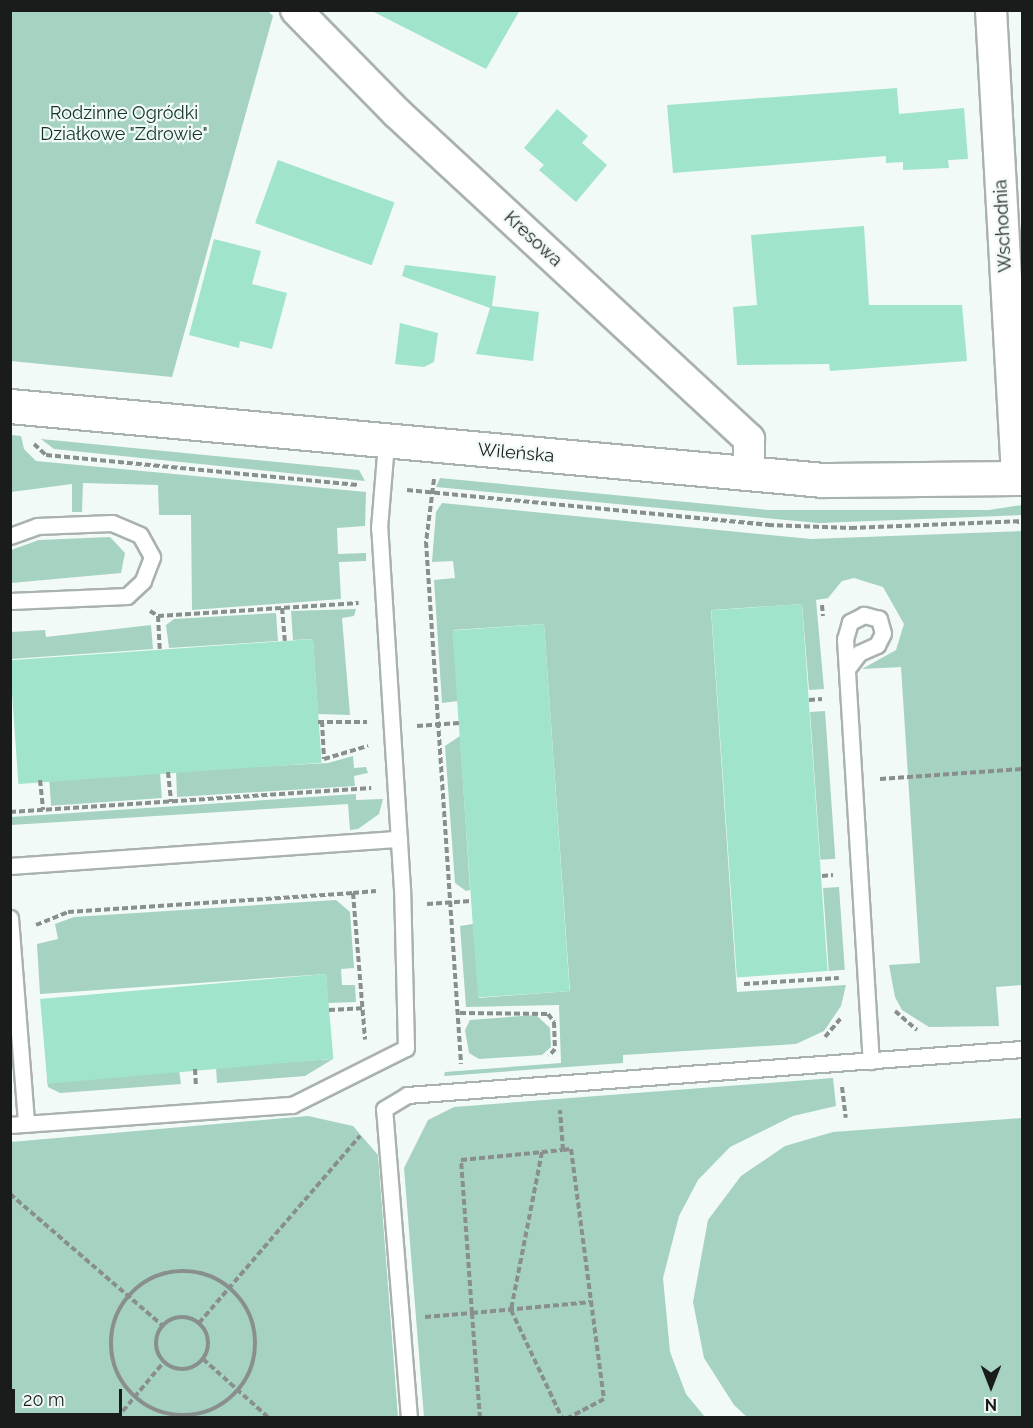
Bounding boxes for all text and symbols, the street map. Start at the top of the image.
park label: Rodzinne Ogródki Działkowe "Zdrowie" [40,103,208,146]
street label: Wschodnia [990,179,1016,273]
street label: Kresowa [500,207,566,271]
street label: Wileńska [477,439,555,467]
north arrow [961,1356,1021,1416]
scale bar [15,1377,124,1415]
text: 20 m [23,1389,65,1410]
text: N [985,1395,997,1414]

